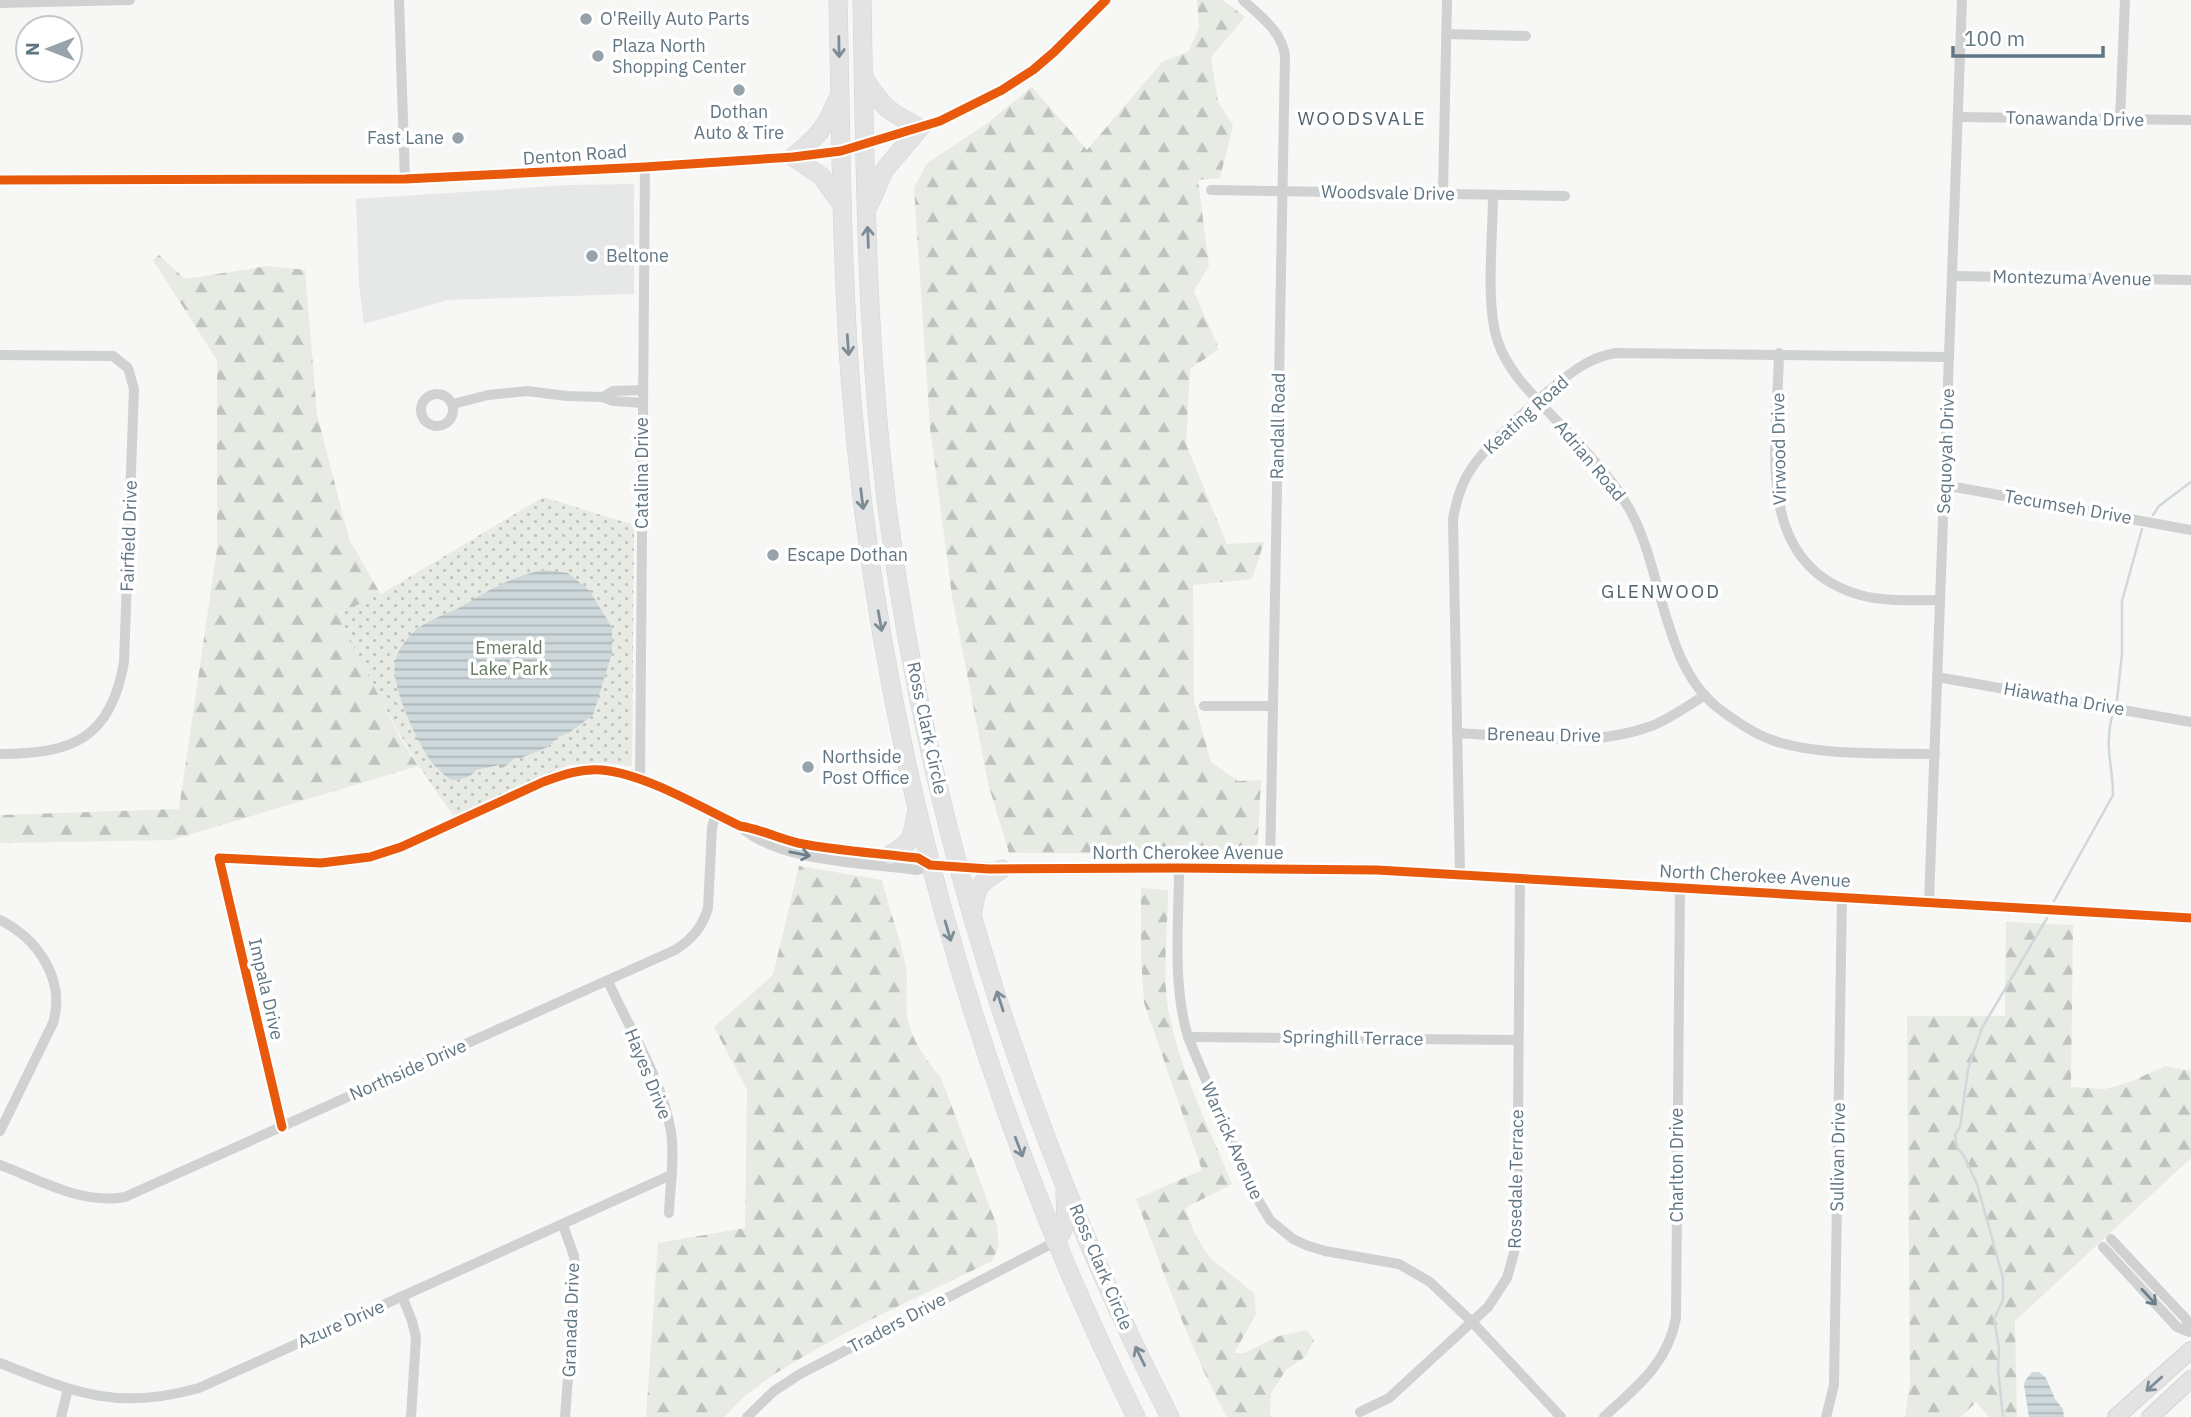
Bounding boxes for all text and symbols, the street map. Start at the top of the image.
place label: O'Reilly Auto Parts [600,7,750,30]
marker: O'Reilly Auto Parts [578,11,594,27]
north arrow [14,14,84,84]
scale bar [1953,14,2104,58]
text: 100 m [1964,24,2025,52]
place label: Plaza North Shopping Center [612,34,747,78]
one-way arrow [832,35,846,58]
text: N [20,42,44,56]
marker: Plaza North Shopping Center [590,48,606,64]
marker: Dothan Auto & Tire [731,82,747,98]
place label: Dothan Auto & Tire [694,100,784,144]
district label: WOODSVALE [1297,106,1427,130]
street label: Tonawanda Drive [2006,106,2145,131]
place label: Fast Lane [367,126,444,149]
marker: Fast Lane [450,130,466,146]
street label: Denton Road [522,139,628,170]
street label: Woodsvale Drive [1321,180,1455,205]
one-way arrow [861,225,874,248]
place label: Beltone [606,244,669,267]
marker: Beltone [584,248,600,264]
street label: Montezuma Avenue [1992,265,2152,290]
one-way arrow [842,333,855,356]
street label: Keating Road [1478,370,1573,459]
street label: Randall Road [1265,373,1290,479]
street label: Sequoyah Drive [1932,388,1959,514]
street label: Virwood Drive [1766,392,1791,505]
street label: Adrian Road [1550,416,1631,506]
street label: Catalina Drive [630,417,653,529]
street label: Fairfield Drive [115,480,142,592]
street label: Tecumseh Drive [2003,484,2134,529]
one-way arrow [856,487,869,509]
place label: Escape Dothan [787,543,908,566]
marker: Escape Dothan [765,547,781,563]
district label: GLENWOOD [1601,579,1721,603]
one-way arrow [874,609,887,632]
park label: Emerald Lake Park [470,636,549,680]
street label: Ross Clark Circle [902,659,953,796]
street label: Hiawatha Drive [2002,677,2126,720]
street label: Breneau Drive [1487,722,1601,747]
place label: Northside Post Office [822,745,910,789]
marker: Northside Post Office [800,759,816,775]
street label: North Cherokee Avenue [1092,841,1284,864]
one-way arrow [788,848,811,861]
street label: North Cherokee Avenue [1659,859,1851,892]
one-way arrow [942,920,955,942]
street label: Impala Drive [244,936,289,1042]
one-way arrow [993,991,1005,1013]
street label: Hayes Drive [620,1025,677,1123]
street label: Springhill Terrace [1282,1025,1424,1050]
street label: Northside Drive [346,1033,470,1106]
street label: Warrick Avenue [1196,1079,1269,1203]
street label: Sullivan Drive [1825,1102,1850,1212]
street label: Charlton Drive [1665,1107,1688,1223]
street label: Rosedale Terrace [1503,1109,1528,1249]
one-way arrow [1014,1136,1026,1157]
street label: Ross Clark Circle [1064,1200,1138,1334]
street label: Granada Drive [557,1262,584,1378]
street label: Traders Drive [844,1287,950,1358]
one-way arrow [2141,1288,2157,1306]
street label: Azure Drive [294,1294,388,1353]
one-way arrow [1133,1346,1146,1367]
one-way arrow [2146,1375,2163,1392]

